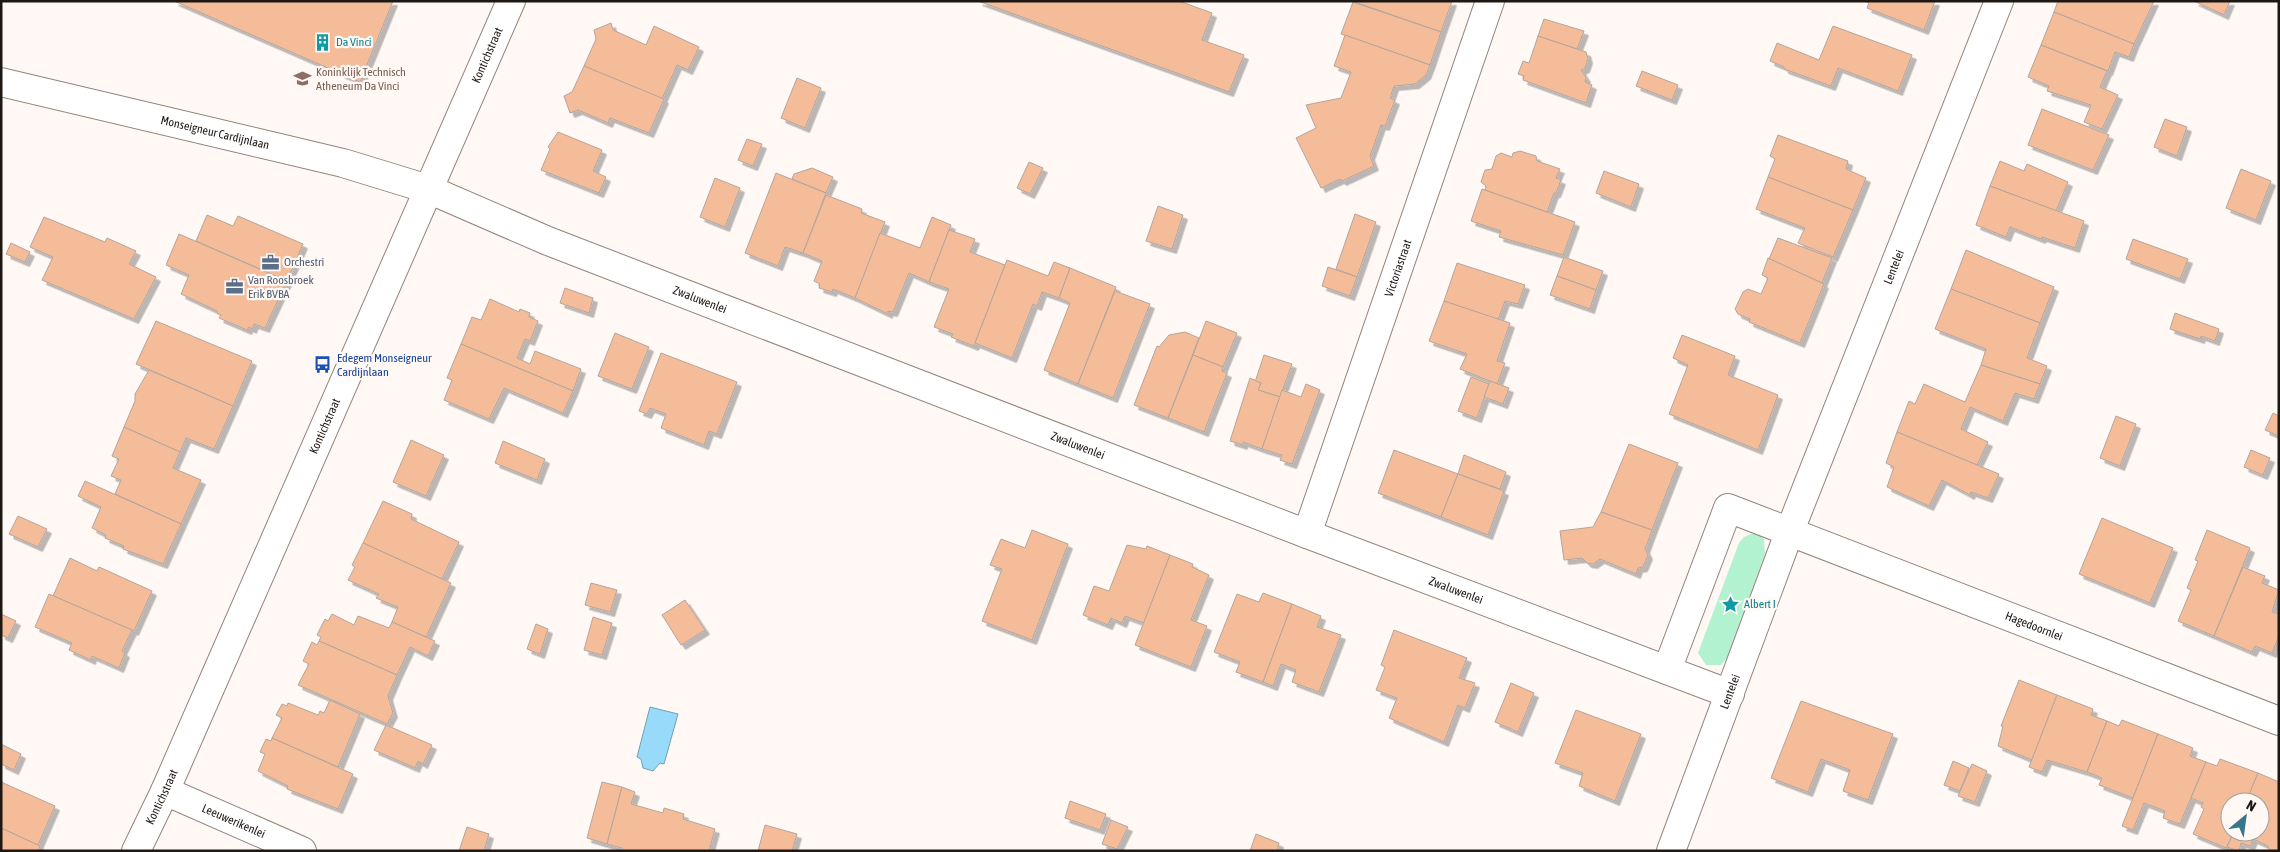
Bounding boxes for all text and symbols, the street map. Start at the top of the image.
street label: Kontichstraat [469,25,506,85]
building icon: Da Vinci [312,32,332,52]
place label: Da Vinci [336,35,372,49]
place label: Koninklijk Technisch Atheneum Da Vinci [316,65,406,93]
school or university icon: Koninklijk Technisch Atheneum Da Vinci [292,69,312,89]
street label: Monseigneur Cardijnlaan [159,113,271,152]
street label: Victoriastraat [1382,237,1415,299]
street label: Lentelei [1881,248,1907,286]
office icon: Orchestri [260,252,280,272]
place label: Orchestri [284,255,324,269]
place label: Van Roosbroek Erik BVBA [248,273,314,301]
office icon: Van Roosbroek Erik BVBA [224,277,244,297]
street label: Zwaluwenlei [671,283,729,316]
place label: Edegem Monseigneur Cardijnlaan [337,351,432,379]
bus stop icon: Edegem Monseigneur Cardijnlaan [313,355,333,375]
street label: Kontichstraat [307,396,343,456]
street label: Zwaluwenlei [1049,429,1107,462]
street label: Zwaluwenlei [1427,574,1485,607]
place icon: Albert I [1720,594,1740,614]
place label: Albert I [1744,597,1776,611]
street label: Hagedoornlei [2003,609,2065,644]
street label: Lentelei [1717,672,1743,711]
street label: Kontichstraat [143,767,181,827]
north arrow [2220,792,2270,842]
text: N [2244,797,2259,815]
street label: Leeuwerikenlei [200,801,268,841]

